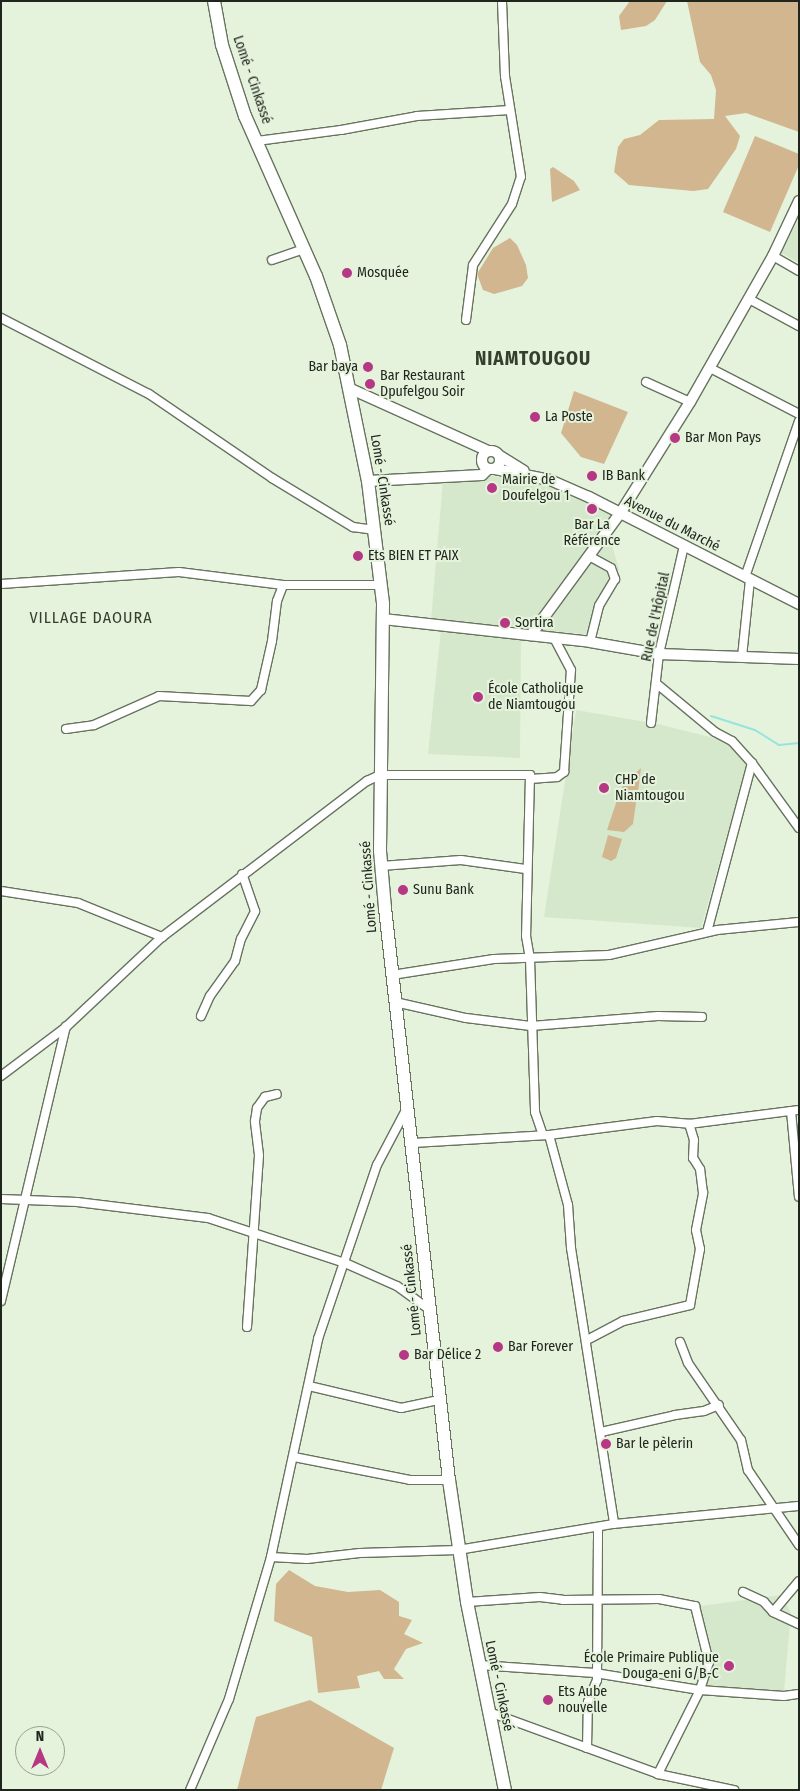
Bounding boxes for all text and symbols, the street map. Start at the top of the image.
street label: Lomé - Cinkassé [229,34,275,126]
place label: Mosquée [357,265,409,281]
marker: Mosquée [341,267,353,279]
district label: NIAMTOUGOU [474,348,592,370]
place label: Bar baya [308,359,358,375]
marker: Bar baya [362,361,374,373]
place label: Bar Restaurant Dpufelgou Soir [380,368,465,401]
marker: Bar Restaurant Dpufelgou Soir [364,378,376,390]
place label: La Poste [545,409,593,425]
marker: La Poste [529,411,541,423]
place label: Bar Mon Pays [685,430,761,446]
marker: Bar Mon Pays [669,432,681,444]
street label: Lomé - Cinkassé [366,433,398,527]
place label: IB Bank [602,468,645,484]
marker: IB Bank [586,470,598,482]
place label: Mairie de Doufelgou 1 [502,472,569,504]
marker: Mairie de Doufelgou 1 [486,482,498,494]
street label: Avenue du Marché [621,493,723,555]
marker: Bar La Référence [586,503,598,515]
place label: Bar La Référence [564,517,620,550]
place label: Ets BIEN ET PAIX [368,548,459,564]
marker: Ets BIEN ET PAIX [352,550,364,562]
street label: Rue de l'Hôpital [638,571,674,663]
district label: VILLAGE DAOURA [28,608,154,628]
place label: Sortira [515,615,554,631]
marker: Sortira [499,617,511,629]
place label: École Catholique de Niamtougou [488,681,583,714]
marker: École Catholique de Niamtougou [472,691,484,703]
place label: CHP de Niamtougou [615,772,685,804]
marker: CHP de Niamtougou [597,781,611,795]
street label: Lomé - Cinkassé [357,840,381,934]
place label: Sunu Bank [413,882,474,898]
marker: Sunu Bank [397,884,409,896]
street label: Lomé - Cinkassé [399,1243,425,1337]
place label: Bar Forever [508,1339,573,1355]
marker: Bar Forever [492,1341,504,1353]
place label: Bar Délice 2 [414,1347,481,1363]
marker: Bar Délice 2 [398,1349,410,1361]
place label: Bar le pèlerin [616,1436,693,1452]
marker: Bar le pèlerin [600,1438,612,1450]
street label: Lomé - Cinkassé [481,1639,517,1733]
place label: École Primaire Publique Douga-eni G/B-C [584,1650,719,1682]
marker: École Primaire Publique Douga-eni G/B-C [723,1660,735,1672]
place label: Ets Aube nouvelle [558,1684,607,1716]
marker: Ets Aube nouvelle [542,1694,554,1706]
north arrow [15,1726,65,1776]
text: N [36,1728,44,1745]

